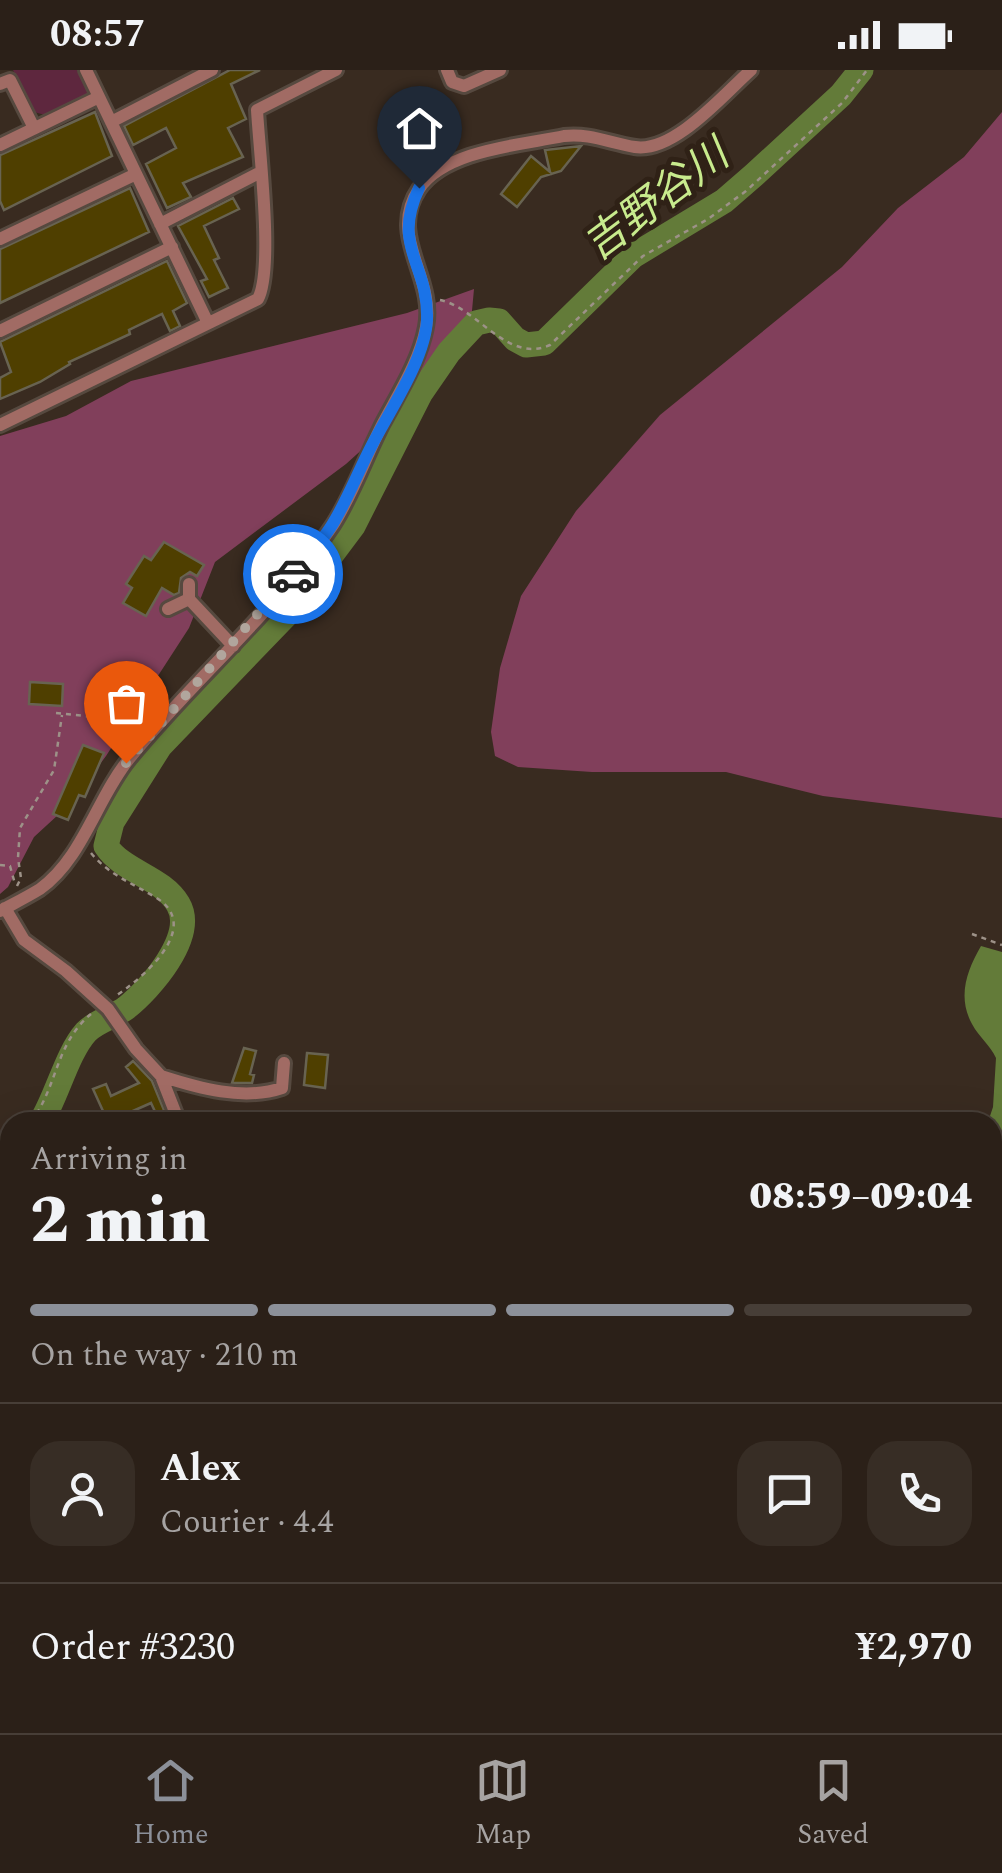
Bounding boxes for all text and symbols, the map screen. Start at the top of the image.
text: 08:57 [50,6,145,64]
pin [377,86,462,189]
icon: home [392,101,447,156]
water label: 吉野谷川 [570,123,746,277]
courier [243,524,343,624]
icon: car [266,547,321,602]
pin [84,661,169,764]
icon: bag [99,676,154,731]
text: Arriving in [30,1135,187,1184]
text: 08:59–09:04 [749,1168,972,1226]
text: 2 min [30,1172,210,1271]
text: On the way · 210 m [30,1331,298,1380]
text: Alex [160,1440,241,1498]
button: person [30,1441,135,1546]
button: chat [737,1441,842,1546]
button: phone [867,1441,972,1546]
text: Courier · 4.4 [160,1498,333,1547]
text: Order #3230 [30,1619,235,1677]
text: ¥2,970 [855,1619,972,1677]
tab: Home [133,1753,209,1856]
tab: Map [475,1753,531,1856]
tab: Saved [797,1753,869,1856]

